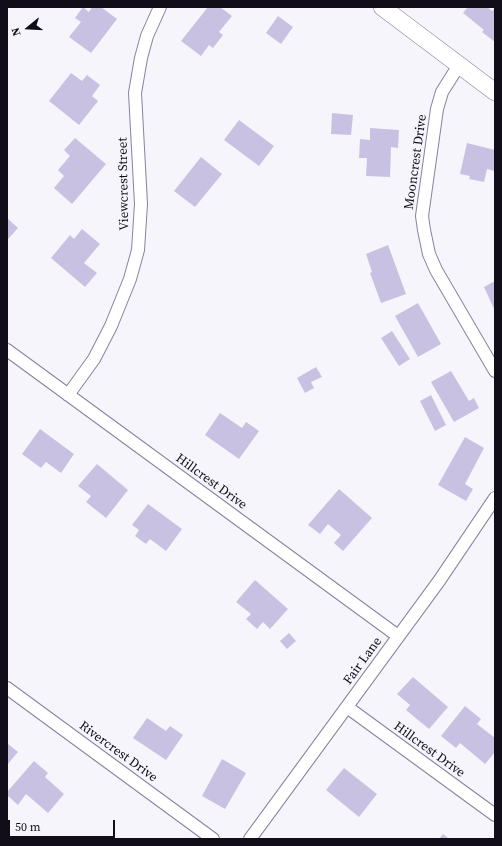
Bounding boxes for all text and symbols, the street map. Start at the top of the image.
north arrow [8,8,48,48]
text: N [8,26,24,38]
street label: Mooncrest Drive [402,113,430,211]
street label: Viewcrest Street [115,137,133,231]
street label: Hillcrest Drive [172,451,250,513]
street label: Fair Lane [341,634,385,688]
street label: Rivercrest Drive [76,718,160,786]
street label: Hillcrest Drive [390,719,468,781]
scale bar [10,812,117,838]
text: 50 m [15,819,41,835]

